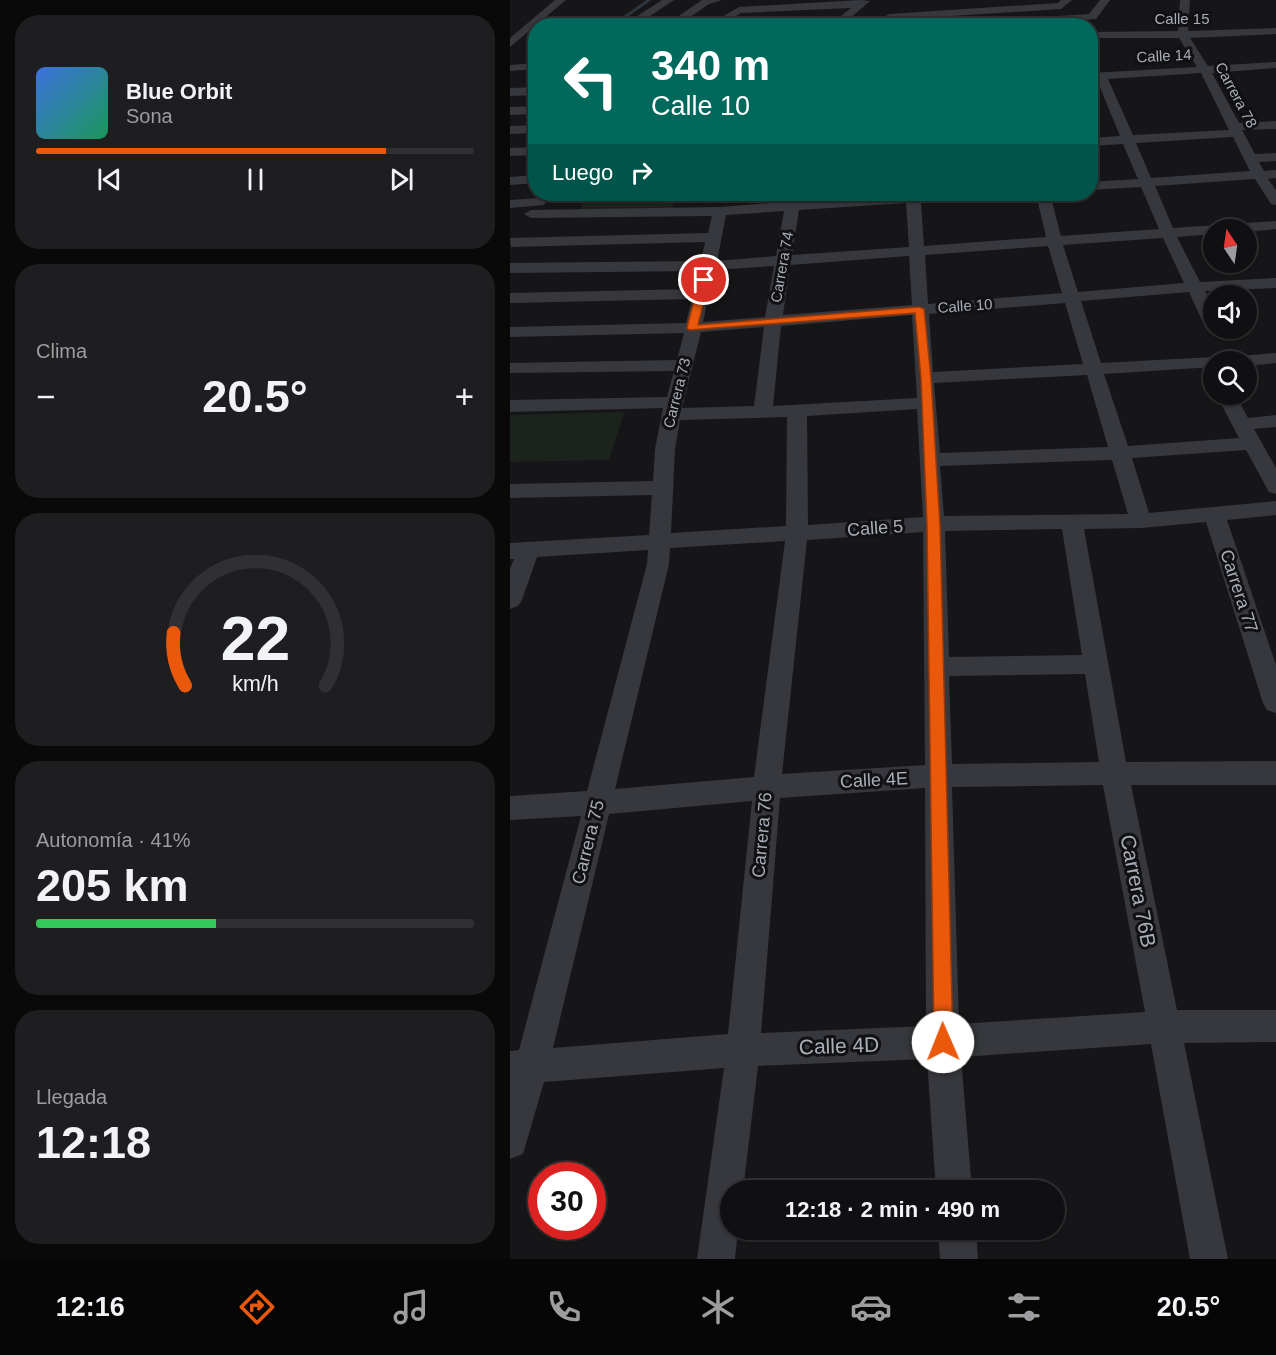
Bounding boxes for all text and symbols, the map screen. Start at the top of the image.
street label: Calle 15 [1154,10,1210,27]
icon: left [552,42,630,120]
text: 340 m [651,42,770,89]
street label: Calle 14 [1136,46,1192,65]
street label: Carrera 78 [1212,59,1261,130]
text: Blue Orbit [126,79,232,104]
text: Calle 10 [651,91,750,121]
text: Sona [126,105,173,127]
icon: right [625,156,658,189]
text: Luego [552,160,613,185]
icon: previous [93,163,126,196]
icon: pause [239,163,272,196]
icon: next [385,163,418,196]
north arrow [1203,219,1257,273]
map controls [1203,219,1257,405]
street label: Carrera 74 [767,230,796,304]
pin [678,254,729,305]
icon: arrive [687,263,720,296]
button: sound [1203,285,1257,339]
street label: Calle 10 [937,295,993,316]
text: Clima [36,340,87,362]
button: search [1203,351,1257,405]
street label: Carrera 73 [660,356,693,430]
text: 20.5° [202,371,308,422]
text: − [36,378,55,415]
text: + [455,378,474,415]
street label: Calle 5 [846,516,904,540]
street label: Carrera 77 [1216,547,1262,635]
text: 22 [220,605,290,674]
text: km/h [232,673,278,697]
street label: Calle 4E [839,768,909,792]
street label: Carrera 76 [748,791,776,879]
street label: Carrera 75 [568,798,608,886]
text: Autonomía · 41% [36,829,191,851]
street label: Carrera 76B [1116,833,1161,949]
text: 205 km [36,860,189,911]
position arrow [911,1010,975,1074]
street label: Calle 4D [798,1033,880,1058]
text: Llegada [36,1086,107,1108]
text: 12:18 [36,1117,151,1168]
speed limit sign: 30 [528,1162,606,1240]
text: 12:18 · 2 min · 490 m [785,1197,1000,1222]
icon: directions [236,1286,278,1328]
icon: music [390,1286,432,1328]
icon: phone [543,1286,585,1328]
icon: climate [697,1286,739,1328]
icon: car [850,1286,892,1328]
icon: filters [1003,1286,1045,1328]
text: 12:16 [56,1292,125,1322]
text: 20.5° [1157,1292,1220,1322]

